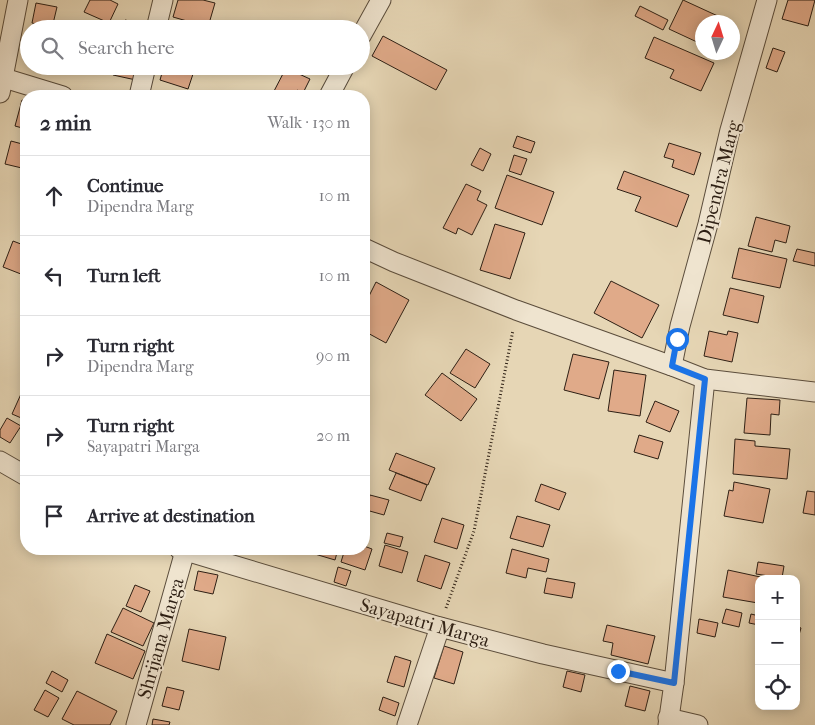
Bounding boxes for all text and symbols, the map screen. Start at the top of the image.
north arrow [695,15,740,60]
search box [20,20,370,75]
icon: search [38,34,66,62]
text: Search here [78,37,174,59]
text: 2 min [40,111,91,135]
text: Walk · 130 m [267,113,350,132]
street label: Dipendra Marg [693,117,745,246]
text: Continue [87,175,163,197]
icon: ahead [40,182,68,210]
text: 10 m [319,186,350,205]
text: Dipendra Marg [87,197,193,216]
icon: left [40,262,68,290]
text: Turn left [87,265,161,287]
text: 10 m [319,266,350,285]
route start [666,328,689,351]
text: Turn right [87,335,174,357]
icon: right [40,342,68,370]
text: 90 m [316,346,350,365]
text: Dipendra Marg [87,357,193,376]
text: Turn right [87,415,174,437]
icon: right [40,422,68,450]
text: 20 m [316,426,350,445]
text: Sayapatri Marga [87,437,200,456]
icon: arrive [40,502,68,530]
text: Arrive at destination [87,505,255,527]
street label: Shrijana Marga [133,575,189,701]
map controls [755,575,800,710]
button: + [755,575,800,620]
street label: Sayapatri Marga [357,594,492,652]
button: − [755,620,800,665]
route end [607,660,630,683]
button: locate [755,665,800,710]

